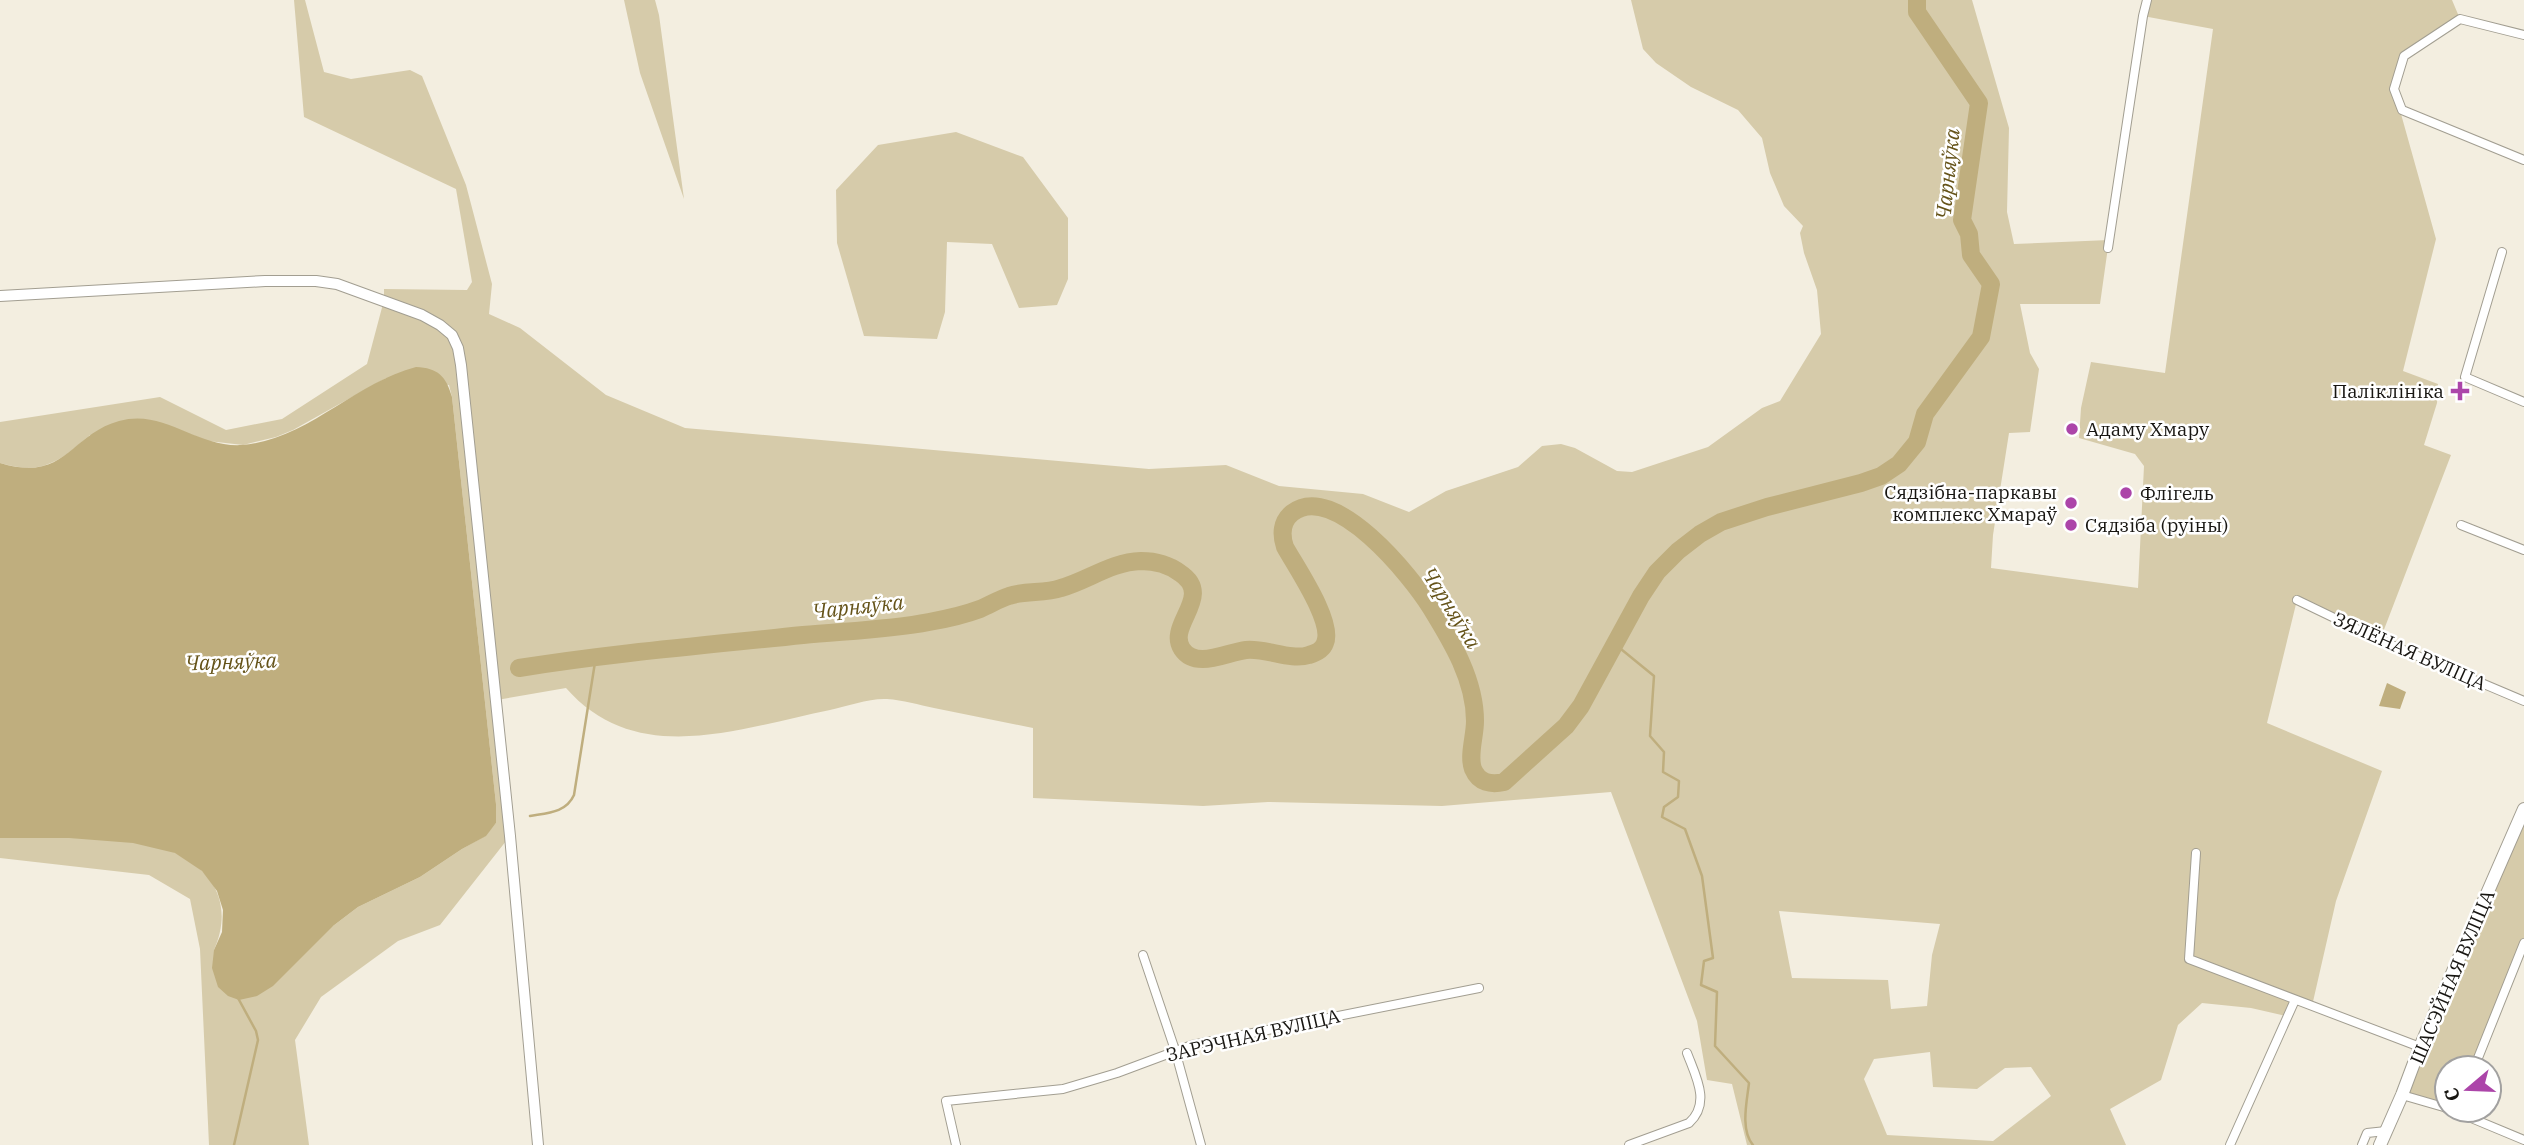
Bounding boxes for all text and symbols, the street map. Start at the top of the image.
water label: Чарняўка [1928,126,1966,221]
place label: Паліклініка [2332,379,2444,403]
marker: Паліклініка [2450,381,2470,401]
place label: Адаму Хмару [2086,417,2210,441]
marker: Адаму Хмару [2064,421,2080,437]
place label: Сядзібна-паркавы комплекс Хмараў [1884,480,2058,526]
place label: Флігель [2140,481,2214,505]
marker: Флігель [2118,485,2134,501]
marker: Сядзібна-паркавы комплекс Хмараў [2063,495,2079,511]
place label: Сядзіба (руіны) [2085,513,2229,537]
marker: Сядзіба (руіны) [2063,517,2079,533]
water label: Чарняўка [1416,561,1488,654]
water label: Чарняўка [811,587,906,625]
street label: ЗЯЛЁНАЯ ВУЛІЦА [2330,607,2490,695]
water label: Чарняўка [185,645,278,677]
street label: ШАСЭЙНАЯ ВУЛІЦА [2404,886,2500,1068]
street label: ЗАРЭЧНАЯ ВУЛІЦА [1164,1003,1342,1067]
north arrow [2433,1054,2503,1124]
text: С [2439,1085,2465,1104]

